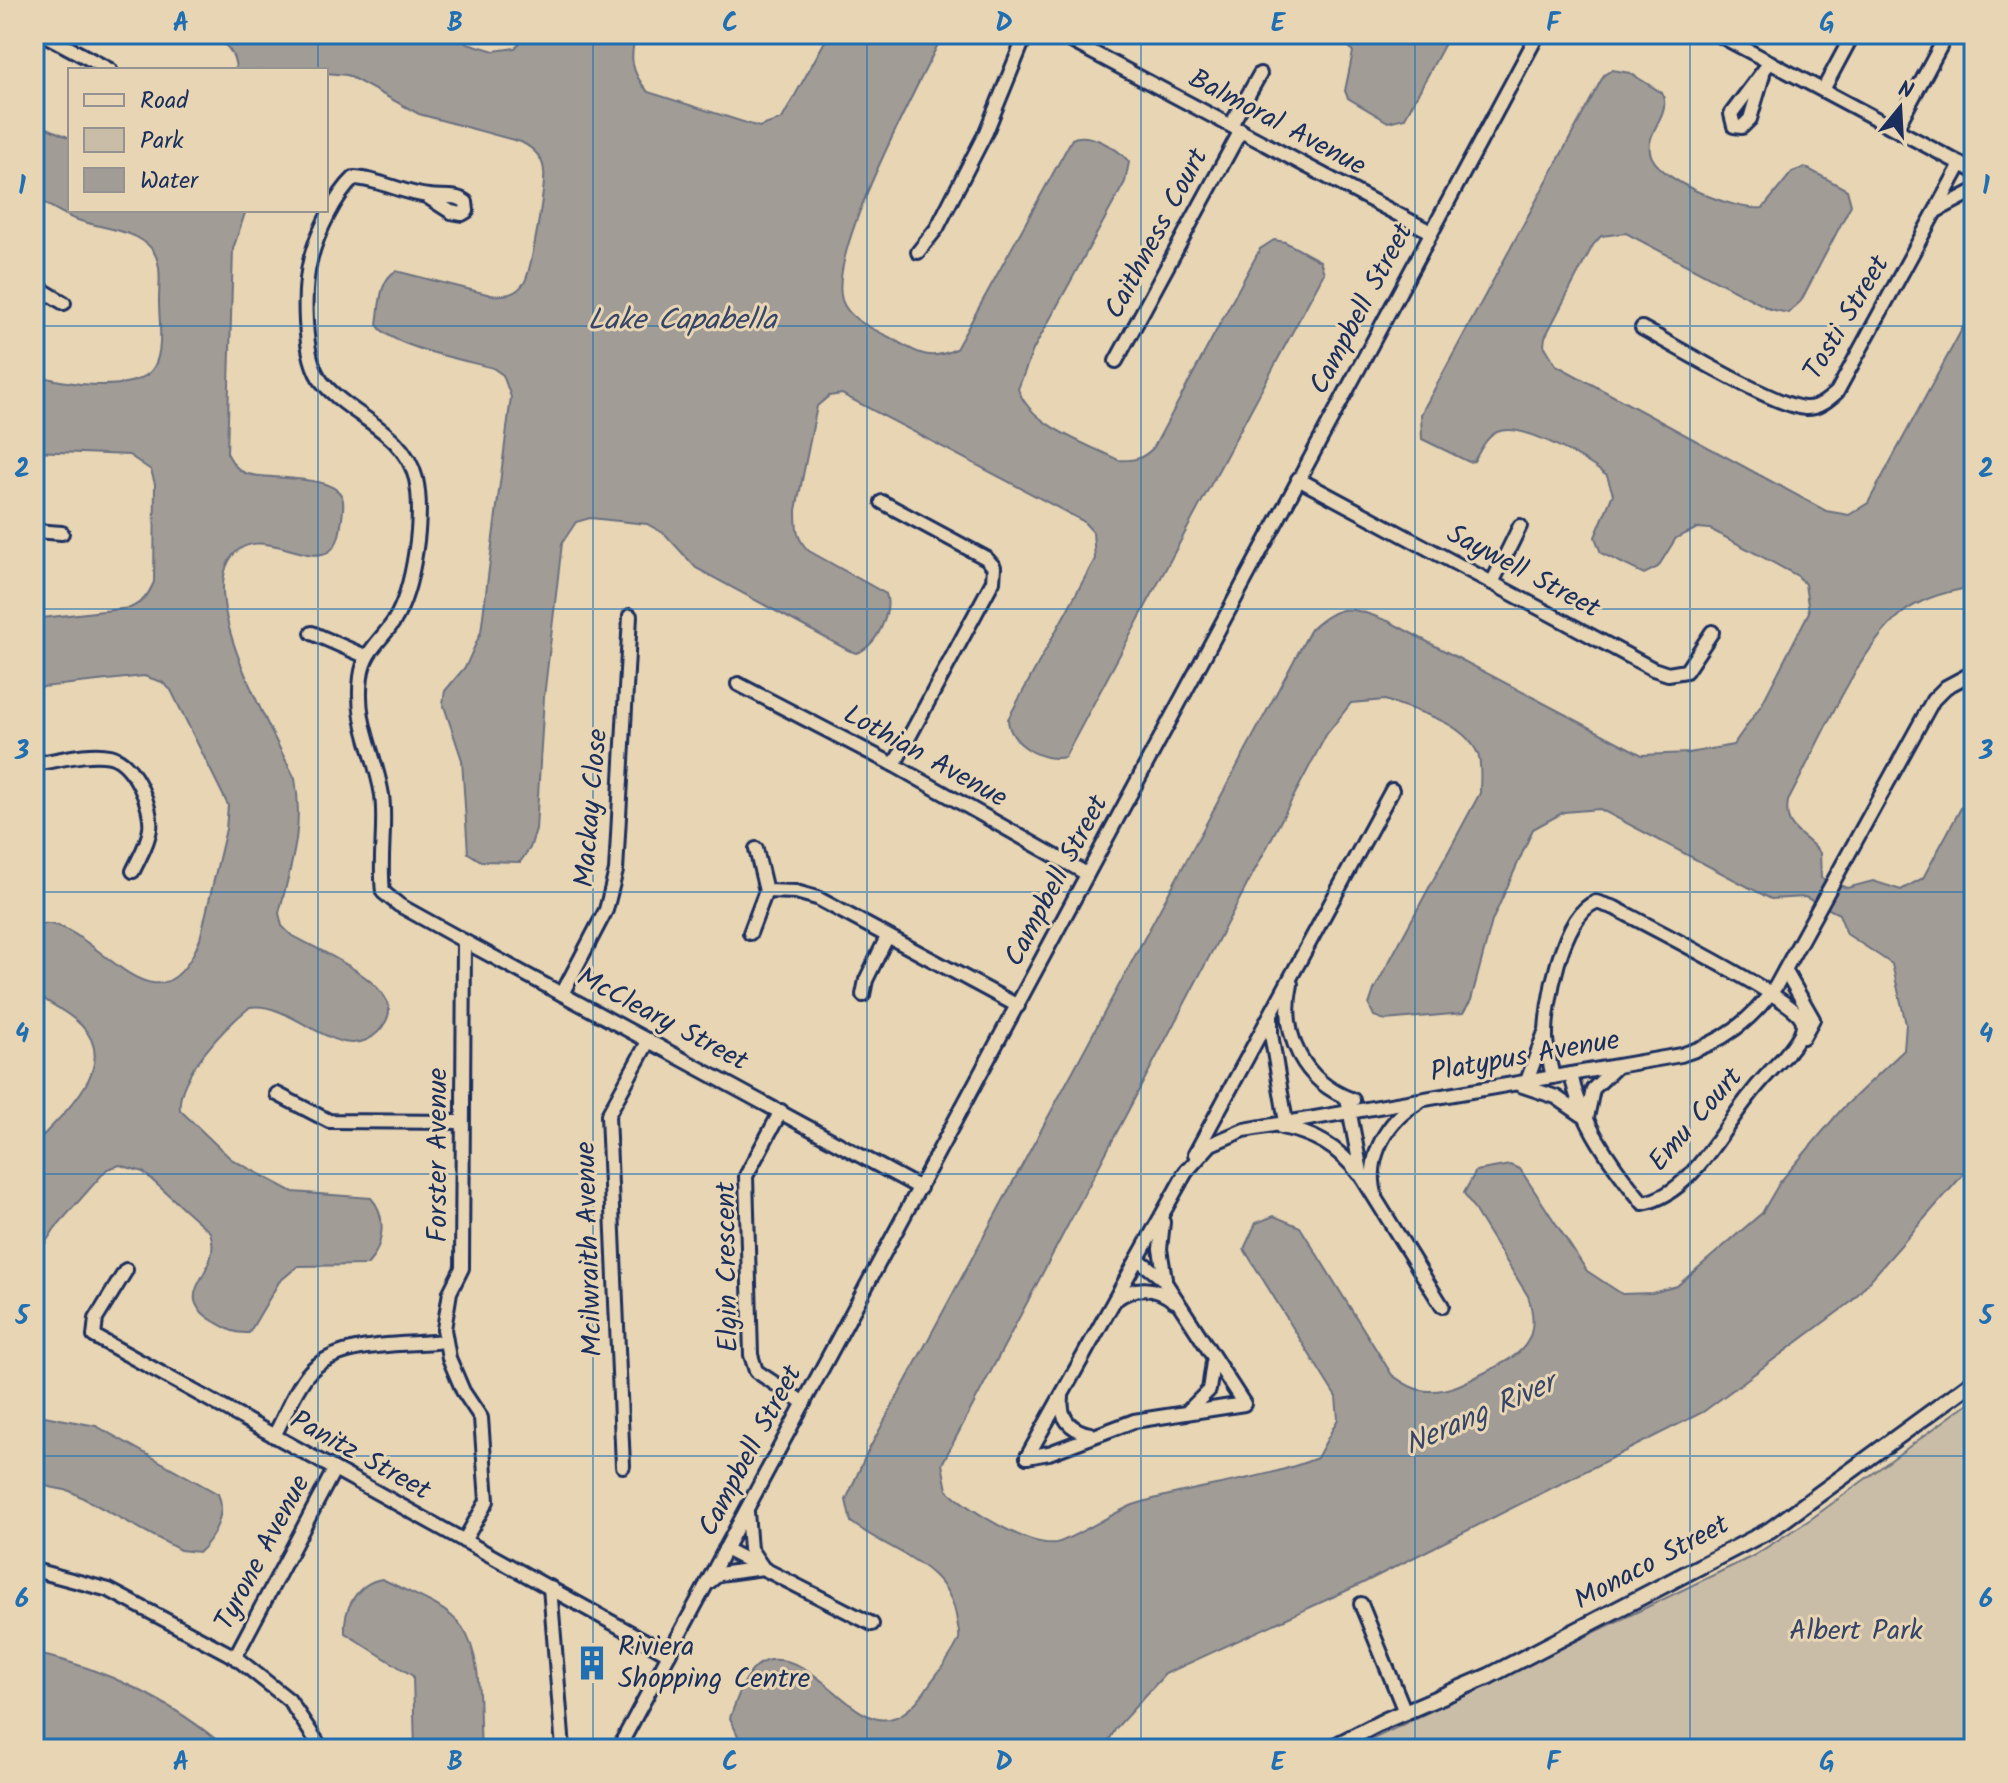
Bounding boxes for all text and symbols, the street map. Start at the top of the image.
text: A [173,3,189,45]
text: B [447,3,463,45]
text: C [722,3,738,45]
text: D [995,3,1013,45]
text: E [1271,3,1287,45]
text: F [1546,3,1562,45]
text: G [1819,3,1835,45]
street label: Balmoral Avenue [1180,57,1374,189]
legend [68,68,328,212]
north arrow [1860,68,1940,148]
text: N [1893,73,1918,110]
text: Road [140,82,189,121]
text: Park [140,122,184,161]
street label: Caithness Court [1093,139,1222,328]
text: Water [140,162,200,201]
text: 1 [18,166,26,208]
text: 1 [1982,166,1990,208]
street label: Campbell Street [1298,214,1427,403]
street label: Tosti Street [1792,246,1903,389]
water label: Lake Capabella [588,297,778,345]
text: 2 [14,449,30,491]
text: 2 [1978,449,1994,491]
street label: Saywell Street [1438,513,1609,632]
street label: Lothian Avenue [834,693,1016,821]
street label: Mackay Close [563,726,621,889]
text: 3 [14,731,29,773]
text: 3 [1978,731,1993,773]
street label: Campbell Street [993,786,1122,975]
street label: McCleary Street [568,956,757,1085]
text: 4 [15,1014,29,1056]
text: 4 [1979,1014,1993,1056]
street label: Platypus Avenue [1427,1018,1624,1096]
street label: Emu Court [1638,1057,1755,1182]
street label: Forster Avenue [416,1067,461,1242]
street label: Mcilwraith Avenue [564,1140,616,1357]
street label: Elgin Crescent [704,1180,752,1353]
text: 5 [14,1296,30,1338]
text: 5 [1978,1296,1994,1338]
street label: Campbell Street [687,1356,816,1545]
water label: Nerang River [1397,1358,1569,1470]
street label: Panitz Street [281,1399,440,1514]
street label: Tyrone Avenue [203,1466,323,1639]
street label: Monaco Street [1566,1503,1739,1623]
text: 6 [15,1579,29,1621]
text: 6 [1979,1579,1993,1621]
park label: Albert Park [1789,1609,1923,1654]
place label: Riviera Shopping Centre [618,1625,811,1702]
building icon: Riviera Shopping Centre [573,1644,611,1682]
text: A [173,1742,189,1783]
text: B [447,1742,463,1783]
text: C [722,1742,738,1783]
text: D [995,1742,1013,1783]
text: E [1271,1742,1287,1783]
text: F [1546,1742,1562,1783]
text: G [1819,1742,1835,1783]

